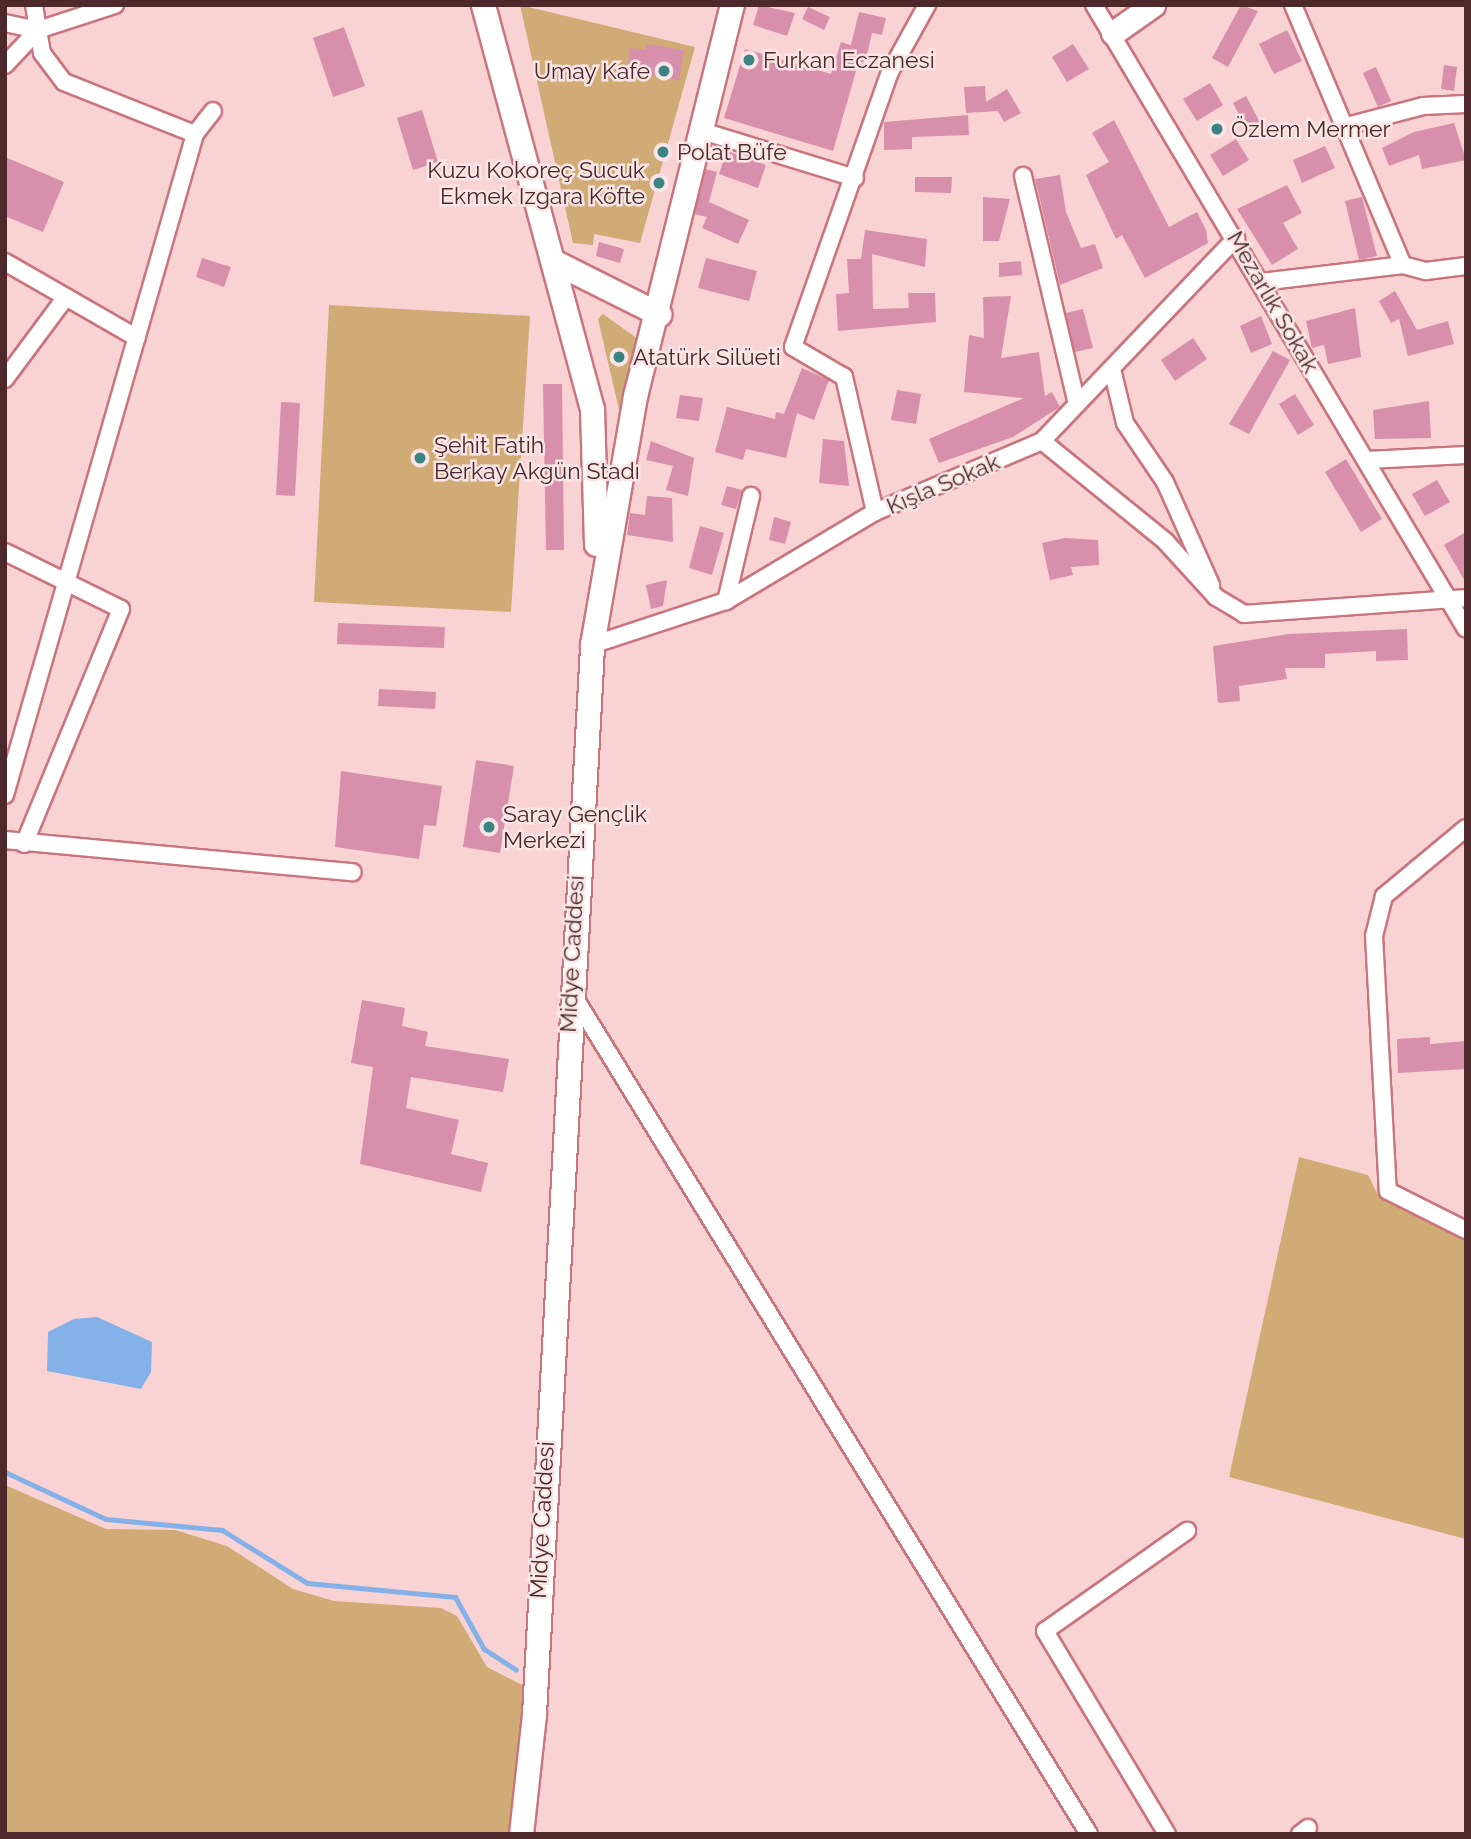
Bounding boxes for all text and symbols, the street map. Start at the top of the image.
place label: Furkan Eczanesi [763,46,935,74]
marker: Furkan Eczanesi [741,52,757,68]
place label: Umay Kafe [533,57,650,85]
marker: Umay Kafe [656,63,672,79]
place label: Özlem Mermer [1231,115,1391,143]
marker: Özlem Mermer [1209,121,1225,137]
place label: Polat Büfe [677,138,787,166]
marker: Polat Büfe [655,144,671,160]
place label: Kuzu Kokoreç Sucuk Ekmek Izgara Köfte [427,156,645,210]
marker: Kuzu Kokoreç Sucuk Ekmek Izgara Köfte [651,175,667,191]
street label: Mezarlık Sokak [1221,226,1325,378]
place label: Atatürk Silüeti [633,343,781,371]
marker: Atatürk Silüeti [611,349,627,365]
place label: Şehit Fatih Berkay Akgün Stadı [434,431,641,485]
street label: Kışla Sokak [882,448,1004,520]
marker: Şehit Fatih Berkay Akgün Stadı [412,450,428,466]
place label: Saray Gençlik Merkezi [503,800,647,854]
marker: Saray Gençlik Merkezi [481,819,497,835]
street label: Midye Caddesi [554,875,590,1033]
street label: Midye Caddesi [524,1441,560,1599]

